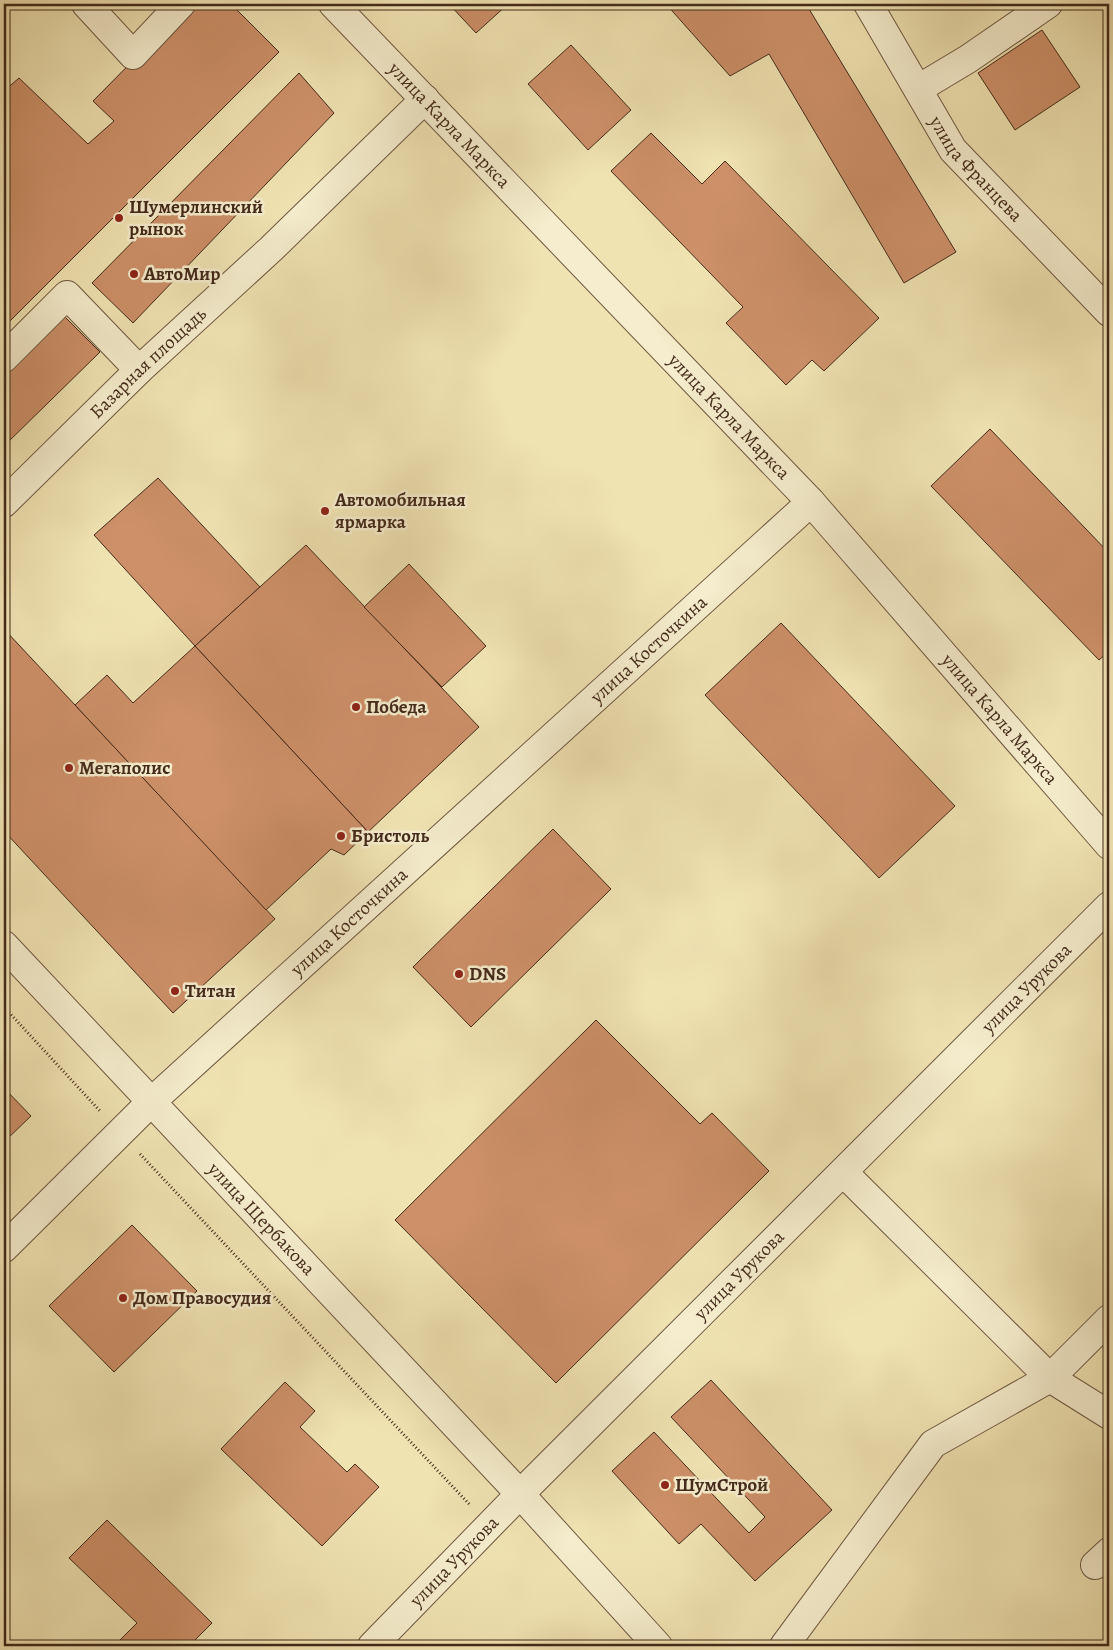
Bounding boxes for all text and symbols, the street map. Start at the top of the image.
street label: улица Карла Маркса [382,56,516,194]
street label: улица Францева [923,110,1029,228]
place label: Шумерлинский рынок [129,194,263,242]
marker: Шумерлинский рынок [113,212,125,224]
place label: АвтоМир [143,261,220,287]
marker: АвтоМир [128,268,140,280]
street label: Базарная площадь [84,301,212,424]
street label: улица Карла Маркса [662,347,796,486]
place label: Автомобильная ярмарка [334,487,466,535]
marker: Автомобильная ярмарка [319,505,331,517]
street label: улица Косточкина [584,589,713,710]
street label: улица Карла Маркса [935,647,1064,791]
place label: Победа [366,694,427,720]
marker: Победа [350,701,362,713]
place label: Мегаполис [79,755,171,781]
marker: Мегаполис [63,762,75,774]
place label: Бристоль [351,823,430,849]
marker: Бристоль [335,830,347,842]
street label: улица Косточкина [284,862,414,983]
street label: улица Урукова [975,937,1078,1040]
place label: DNS [469,961,506,987]
marker: DNS [453,968,465,980]
place label: Титан [185,978,236,1004]
marker: Титан [169,985,181,997]
street label: улица Щербакова [201,1156,321,1281]
street label: улица Урукова [688,1224,790,1327]
place label: Дом Правосудия [133,1285,271,1311]
marker: Дом Правосудия [117,1292,129,1304]
place label: ШумСтрой [675,1472,768,1498]
marker: ШумСтрой [659,1479,671,1491]
street label: улица Урукова [403,1510,505,1613]

